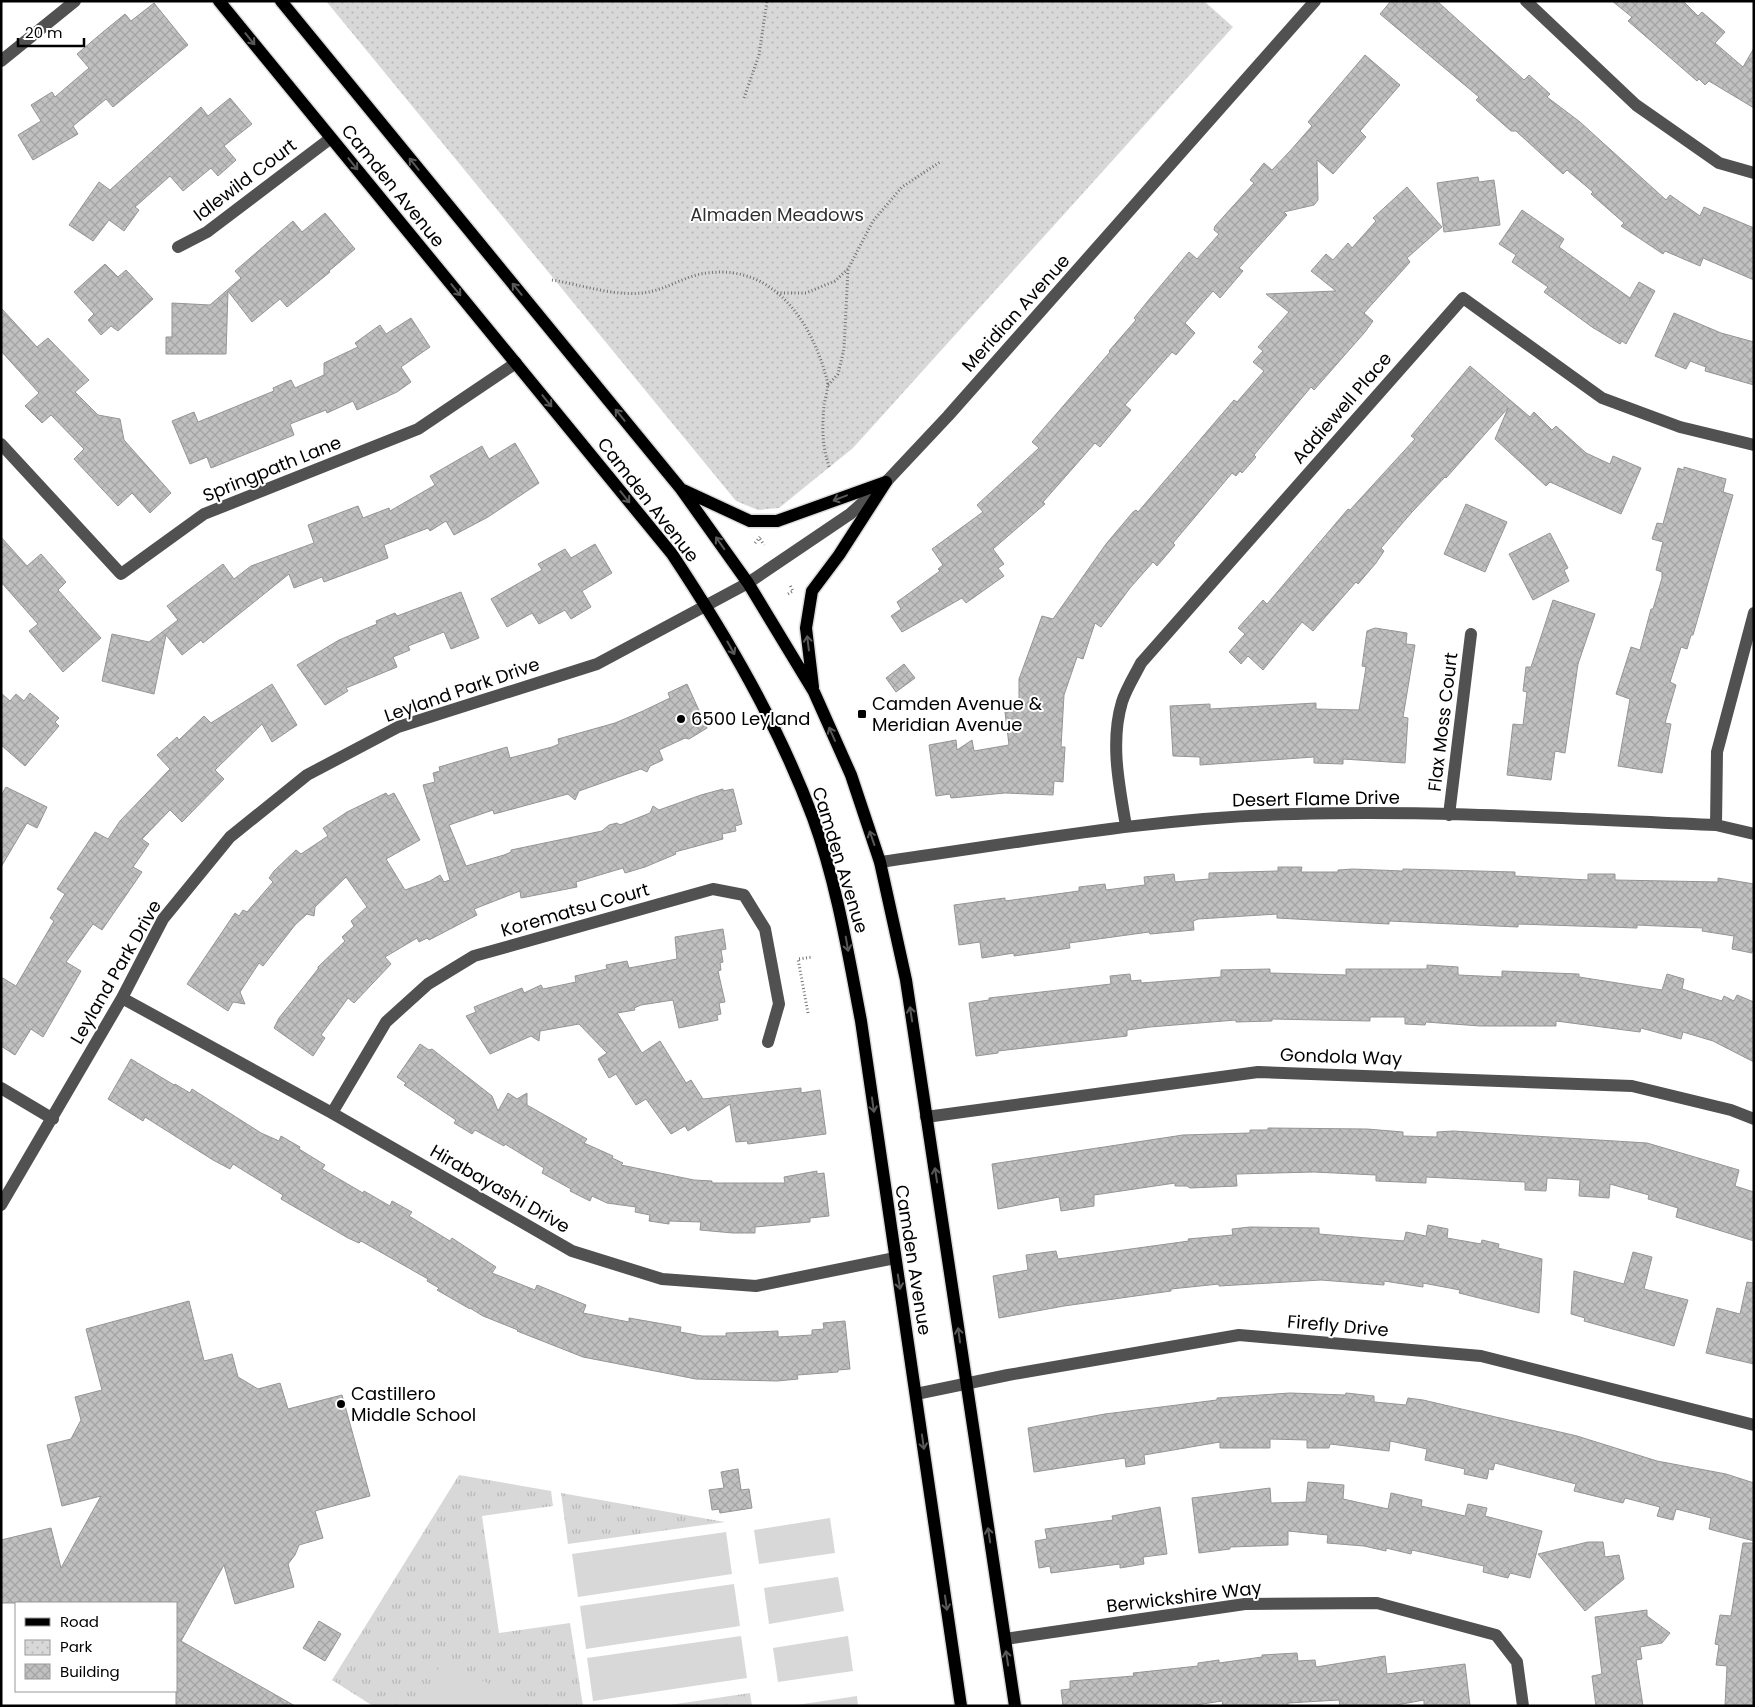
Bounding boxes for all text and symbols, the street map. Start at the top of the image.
scale bar [18,15,84,47]
text: 20 m [25,22,63,43]
one-way arrow [244,32,255,45]
street label: Camden Avenue [336,119,451,253]
street label: Idlewild Court [188,133,301,227]
one-way arrow [409,157,420,170]
one-way arrow [347,158,358,171]
park label: Almaden Meadows [690,202,864,227]
street label: Meridian Avenue [956,248,1075,377]
one-way arrow [450,283,461,296]
one-way arrow [512,283,523,296]
street label: Addiewell Place [1286,346,1397,469]
one-way arrow [541,394,552,407]
one-way arrow [615,409,626,422]
street label: Springpath Lane [199,429,345,508]
street label: Camden Avenue [592,432,705,567]
one-way arrow [620,490,631,503]
one-way arrow [833,494,848,503]
one-way arrow [714,537,725,550]
one-way arrow [803,636,813,652]
one-way arrow [727,640,736,655]
street label: Leyland Park Drive [381,651,543,728]
street label: Flax Moss Court [1422,651,1463,793]
place label: Camden Avenue & Meridian Avenue [872,691,1043,737]
place label: 6500 Leyland [691,706,811,731]
marker: Camden Avenue & Meridian Avenue [856,708,868,720]
marker: 6500 Leyland [675,713,687,725]
one-way arrow [827,727,837,742]
street label: Camden Avenue [806,784,875,936]
street label: Desert Flame Drive [1232,785,1400,812]
one-way arrow [867,831,877,847]
street label: Korematsu Court [498,876,652,943]
street label: Leyland Park Drive [64,895,167,1048]
one-way arrow [842,936,852,952]
one-way arrow [905,1006,915,1022]
street label: Gondola Way [1280,1042,1402,1071]
one-way arrow [868,1096,878,1112]
street label: Hirabayashi Drive [426,1138,575,1239]
one-way arrow [930,1167,940,1183]
street label: Camden Avenue [889,1183,938,1337]
one-way arrow [894,1274,904,1290]
street label: Firefly Drive [1286,1309,1390,1342]
one-way arrow [954,1328,964,1344]
place label: Castillero Middle School [351,1381,476,1427]
marker: Castillero Middle School [335,1398,347,1410]
one-way arrow [918,1434,928,1450]
one-way arrow [984,1528,994,1544]
street label: Berwickshire Way [1105,1575,1263,1618]
one-way arrow [941,1595,951,1611]
legend [15,1602,178,1692]
text: Road [60,1611,99,1632]
text: Park [60,1636,92,1657]
one-way arrow [1002,1650,1012,1666]
text: Building [60,1661,120,1682]

